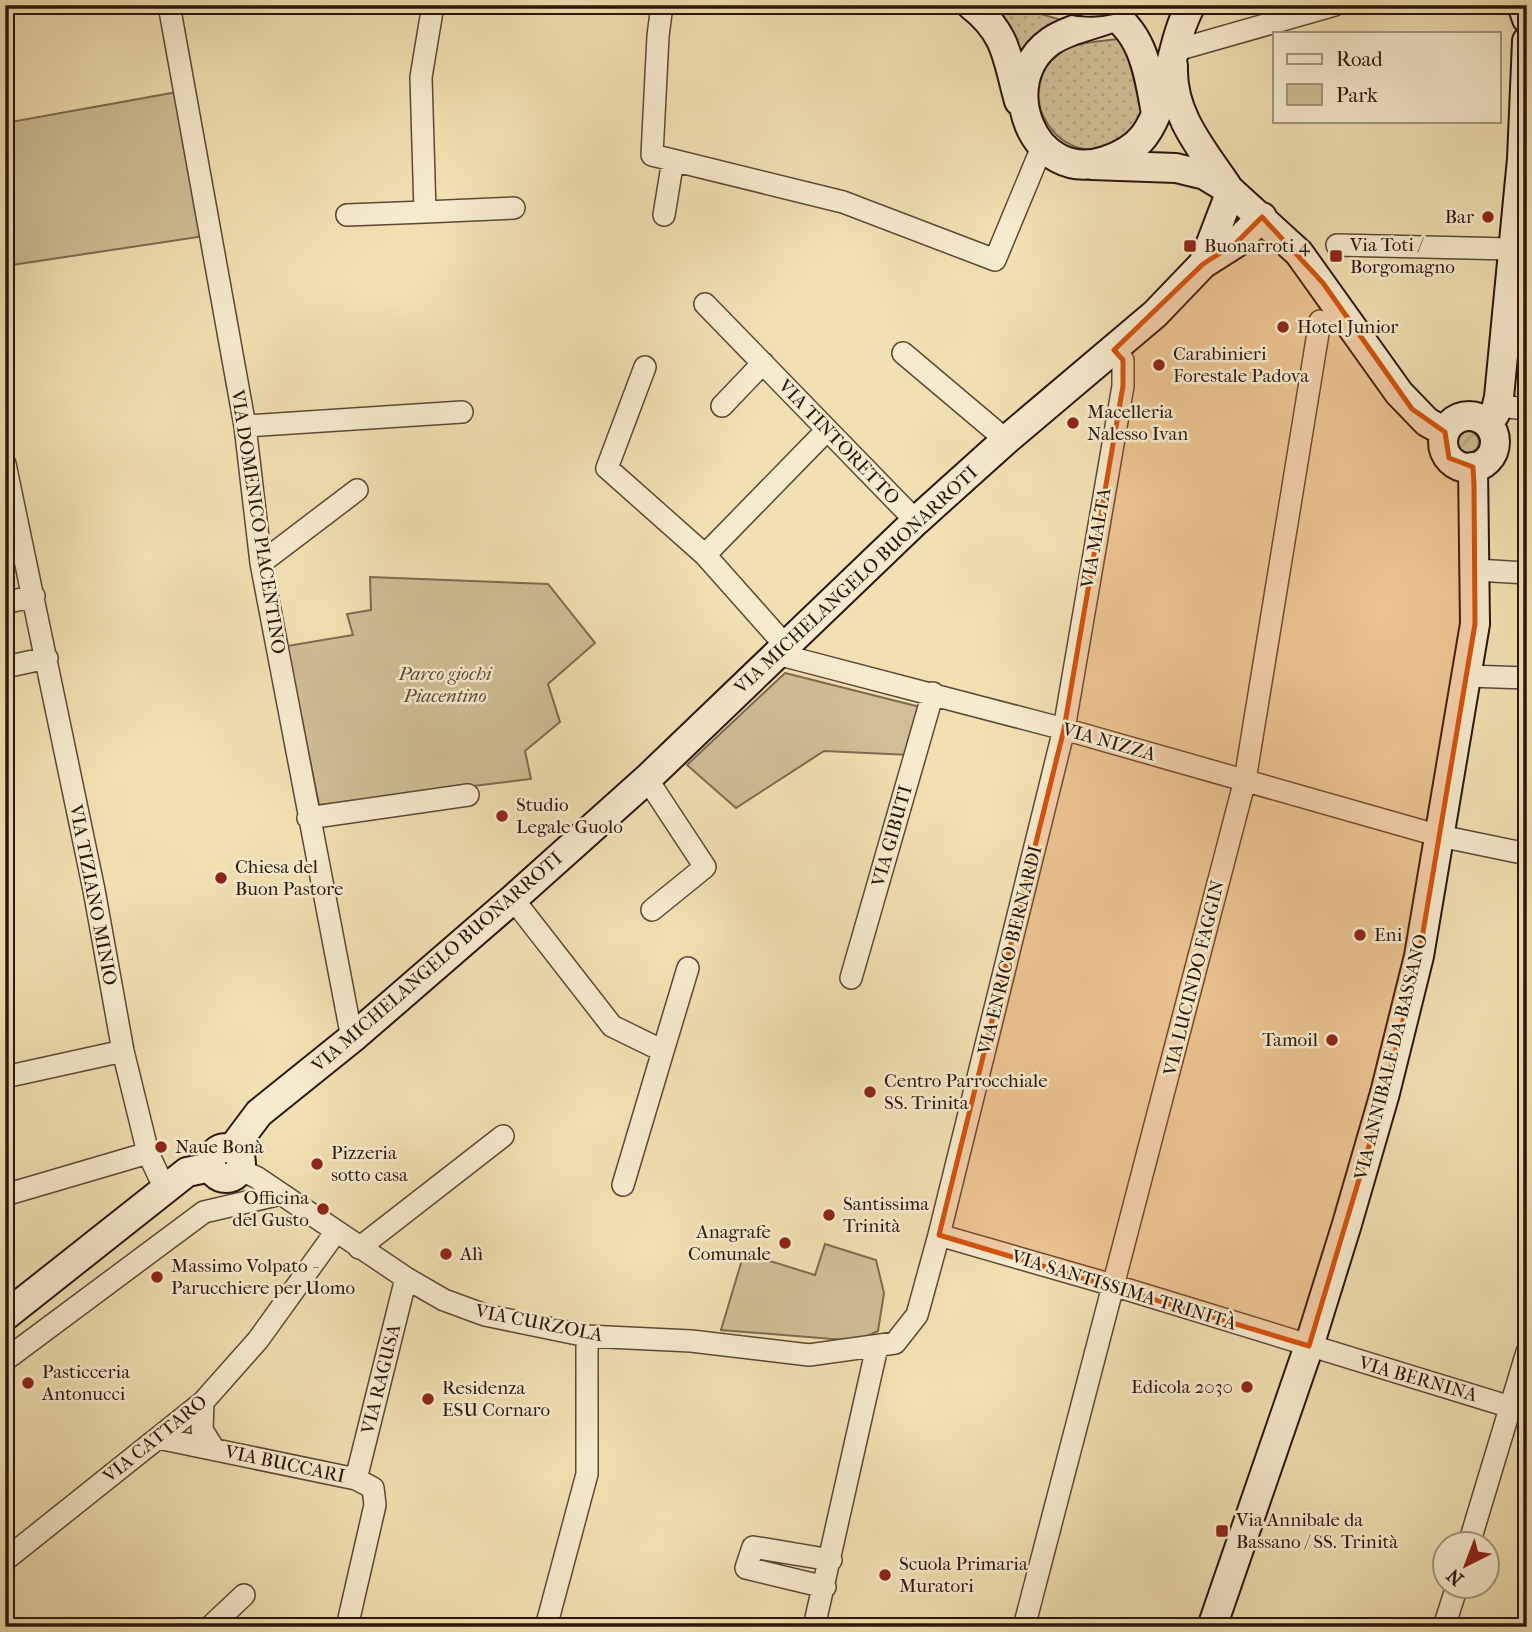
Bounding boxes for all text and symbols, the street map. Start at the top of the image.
legend [1273,32,1500,122]
text: Road [1336,47,1383,71]
text: Park [1336,83,1378,107]
place label: Bar [1445,206,1475,228]
marker: Bar [1480,209,1496,225]
place label: Via Toti / Borgomagno [1349,234,1455,278]
place label: Buonarroti 4 [1204,235,1310,257]
marker: Buonarroti 4 [1182,238,1198,254]
marker: Via Toti / Borgomagno [1328,248,1344,264]
place label: Hotel Junior [1297,316,1399,338]
marker: Hotel Junior [1275,319,1291,335]
place label: Carabinieri Forestale Padova [1173,343,1309,387]
marker: Carabinieri Forestale Padova [1151,357,1167,373]
street label: VIA TINTORETTO [773,374,904,509]
street label: VIA DOMENICO PIACENTINO [226,387,290,656]
place label: Macelleria Nalesso Ivan [1087,401,1188,445]
marker: Macelleria Nalesso Ivan [1065,415,1081,431]
street label: VIA MICHELANGELO BUONARROTI [729,461,982,699]
street label: VIA MALTA [1076,486,1116,591]
park label: Parco giochi Piacentino [398,663,493,707]
street label: VIA NIZZA [1059,718,1159,766]
street label: VIA GIBUTI [867,783,917,890]
place label: Studio Legale Guolo [516,794,623,838]
street label: VIA TIZIANO MINIO [64,802,121,987]
marker: Studio Legale Guolo [494,808,510,824]
street label: VIA ENRICO BERNARDI [973,843,1047,1058]
street label: VIA MICHELANGELO BUONARROTI [307,847,567,1077]
place label: Chiesa del Buon Pastore [235,856,343,900]
marker: Chiesa del Buon Pastore [213,870,229,886]
street label: VIA LUCINDO FAGGIN [1159,877,1229,1079]
place label: Eni [1374,924,1403,946]
marker: Eni [1352,927,1368,943]
street label: VIA ANNIBALE DA BASSANO [1349,932,1432,1183]
place label: Tamoil [1262,1029,1318,1051]
marker: Tamoil [1324,1032,1340,1048]
place label: Centro Parrocchiale SS. Trinita [884,1070,1048,1114]
marker: Centro Parrocchiale SS. Trinita [862,1084,878,1100]
place label: Naue Bonà [175,1136,264,1158]
marker: Naue Bonà [153,1139,169,1155]
place label: Pizzeria sotto casa [331,1142,408,1186]
marker: Pizzeria sotto casa [309,1156,325,1172]
place label: Officina del Gusto [232,1187,309,1231]
place label: Santissima Trinità [843,1193,929,1237]
marker: Officina del Gusto [315,1201,331,1217]
marker: Santissima Trinità [821,1207,837,1223]
place label: Anagrafe Comunale [688,1221,771,1265]
marker: Anagrafe Comunale [777,1235,793,1251]
place label: Alì [459,1243,484,1265]
street label: VIA SANTISSIMA TRINITÀ [1008,1245,1240,1335]
marker: Alì [438,1246,454,1262]
place label: Massimo Volpato - Parucchiere per Uomo [171,1255,355,1299]
marker: Massimo Volpato - Parucchiere per Uomo [149,1269,165,1285]
street label: VIA CURZOLA [472,1300,605,1346]
street label: VIA RAGUSA [357,1321,405,1437]
street label: VIA BERNINA [1355,1351,1480,1407]
place label: Pasticceria Antonucci [41,1361,130,1405]
marker: Pasticceria Antonucci [20,1375,36,1391]
place label: Edicola 2030 [1131,1376,1233,1398]
place label: Residenza ESU Cornaro [442,1377,550,1421]
marker: Edicola 2030 [1239,1379,1255,1395]
street label: VIA CATTARO [98,1390,211,1488]
marker: Residenza ESU Cornaro [420,1391,436,1407]
street label: VIA BUCCARI [222,1440,347,1487]
place label: Via Annibale da Bassano / SS. Trinità [1235,1509,1398,1553]
marker: Via Annibale da Bassano / SS. Trinità [1214,1523,1230,1539]
north arrow [1430,1530,1500,1600]
place label: Scuola Primaria Muratori [899,1553,1028,1597]
text: N [1442,1564,1468,1590]
marker: Scuola Primaria Muratori [877,1567,893,1583]

